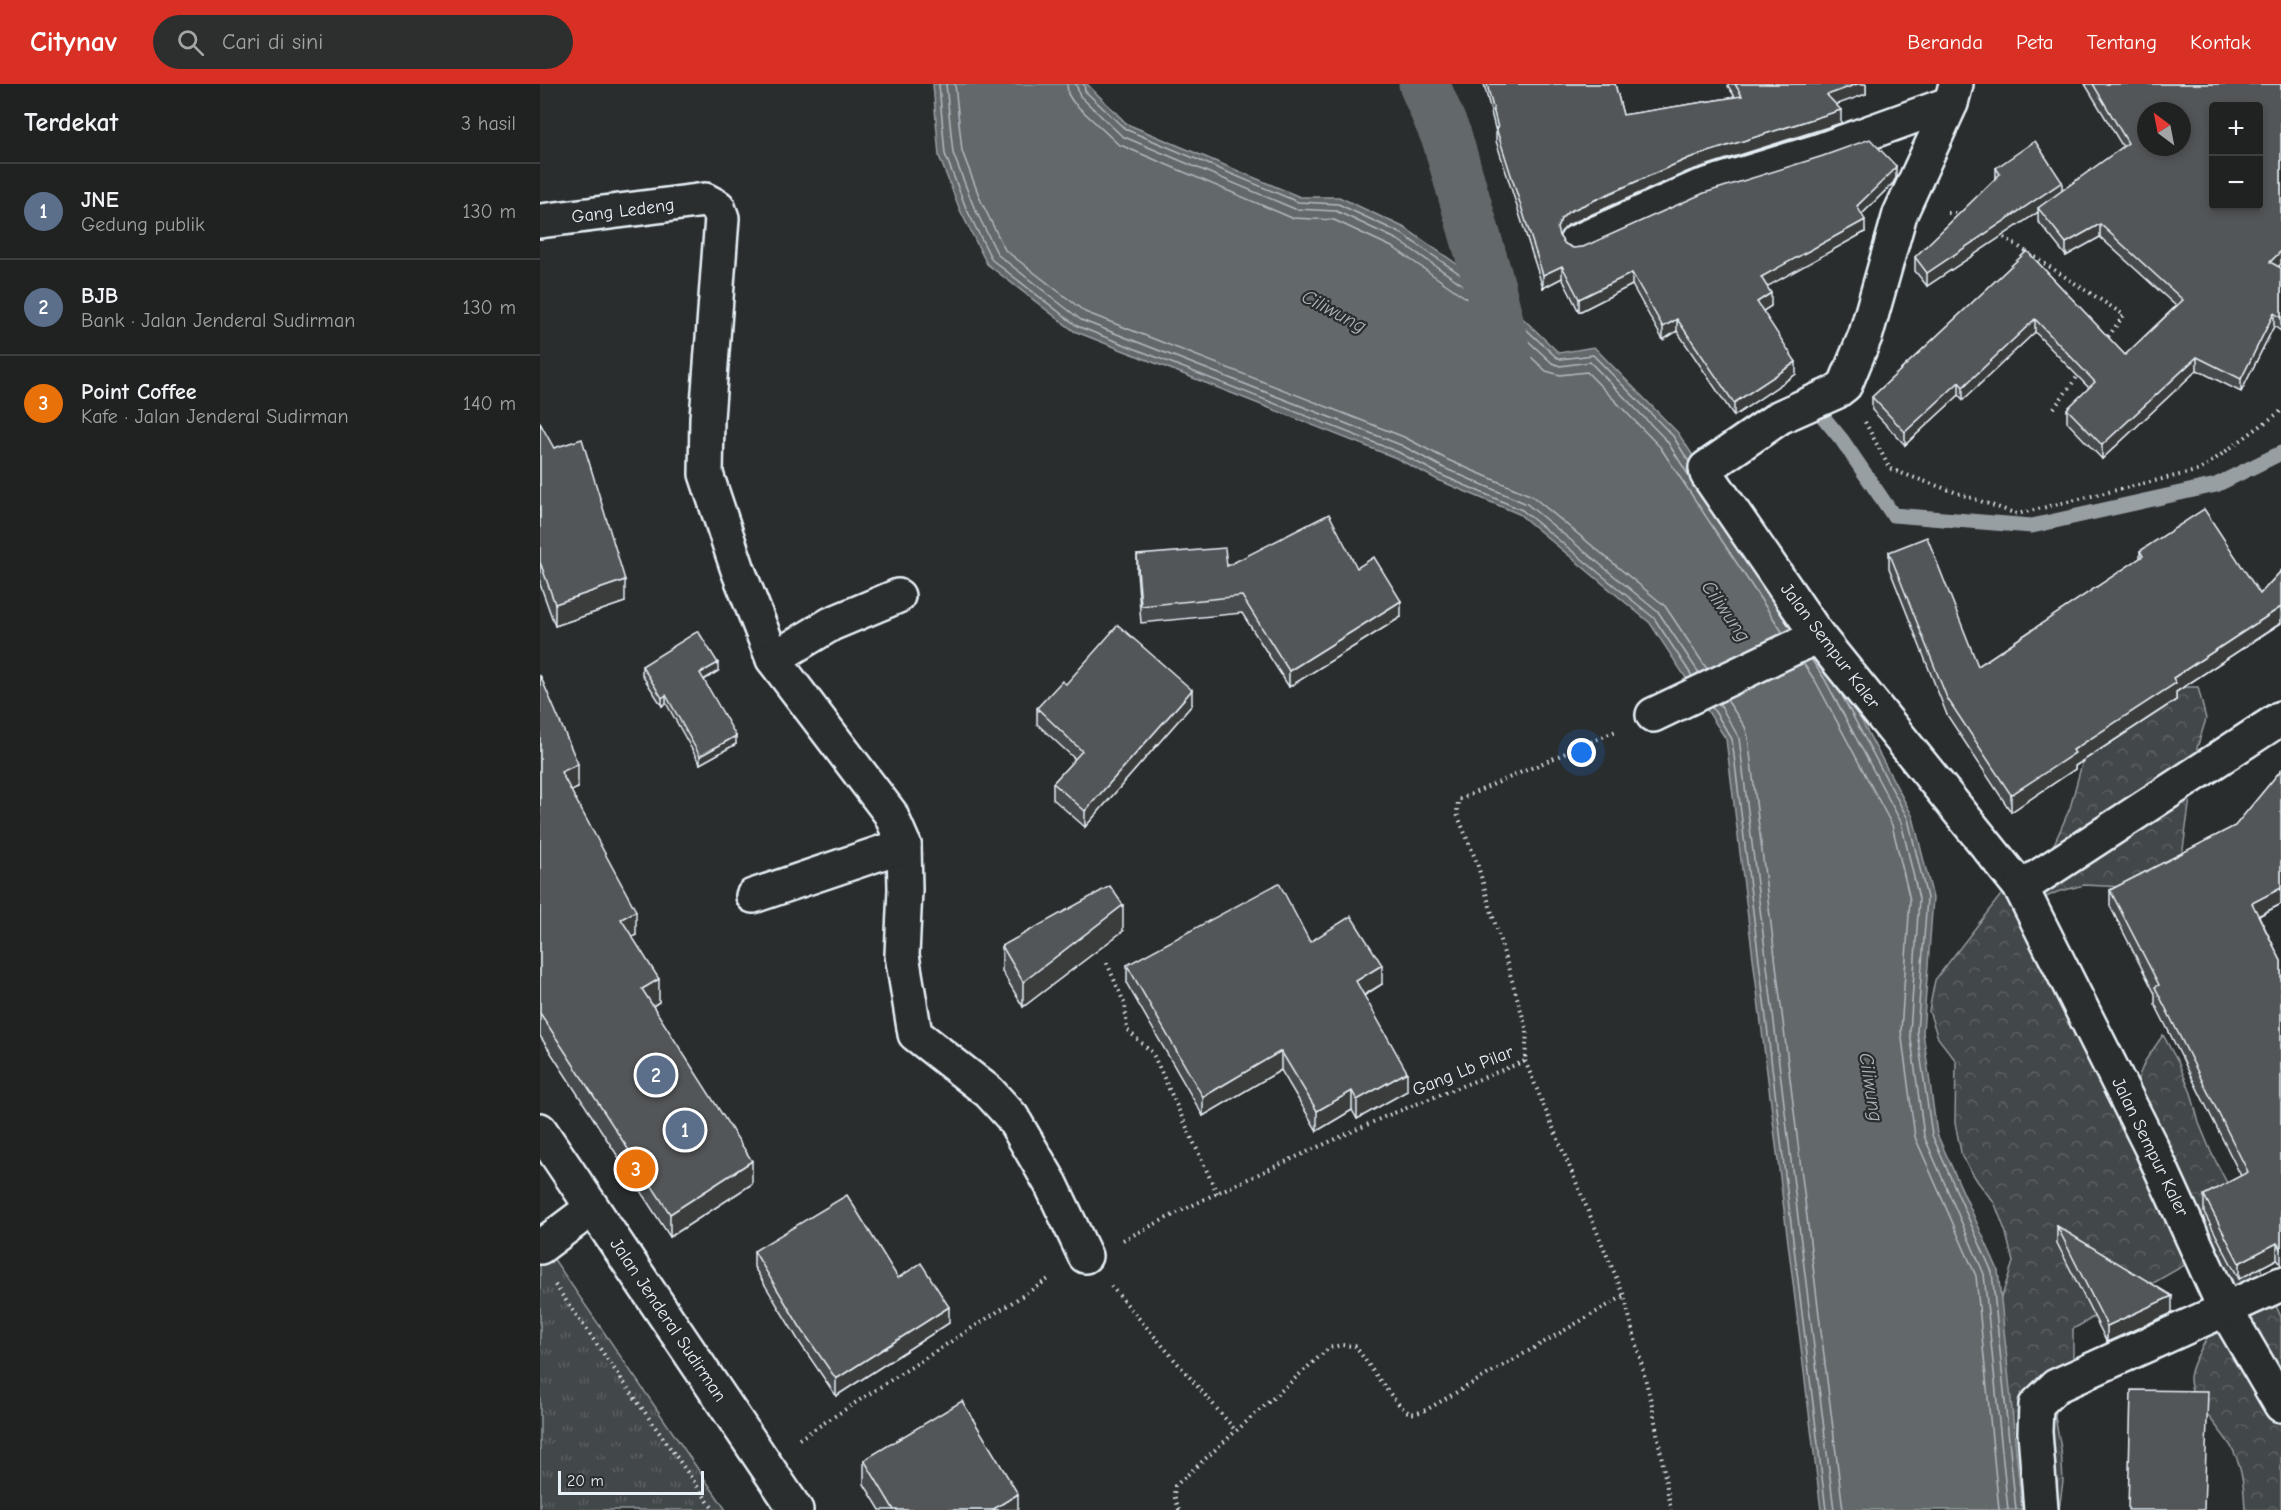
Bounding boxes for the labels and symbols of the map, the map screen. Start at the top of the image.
north arrow [2137,102,2191,156]
street label: Gang Ledeng [570,194,676,228]
water label: Ciliwung [1298,285,1370,337]
water label: Ciliwung [1697,576,1755,646]
street label: Jalan Sempur Kaler [1776,579,1885,714]
your location [1567,738,1596,767]
street label: Gang Lb Pilar [1410,1041,1517,1101]
water label: Ciliwung [1854,1051,1888,1123]
pin: 2 [636,1052,676,1098]
street label: Jalan Sempur Kaler [2107,1074,2193,1221]
pin: 1 [666,1108,704,1152]
pin: 3 [616,1146,656,1192]
street label: Jalan Jenderal Sudirman [605,1234,731,1406]
scale bar [558,1468,704,1496]

